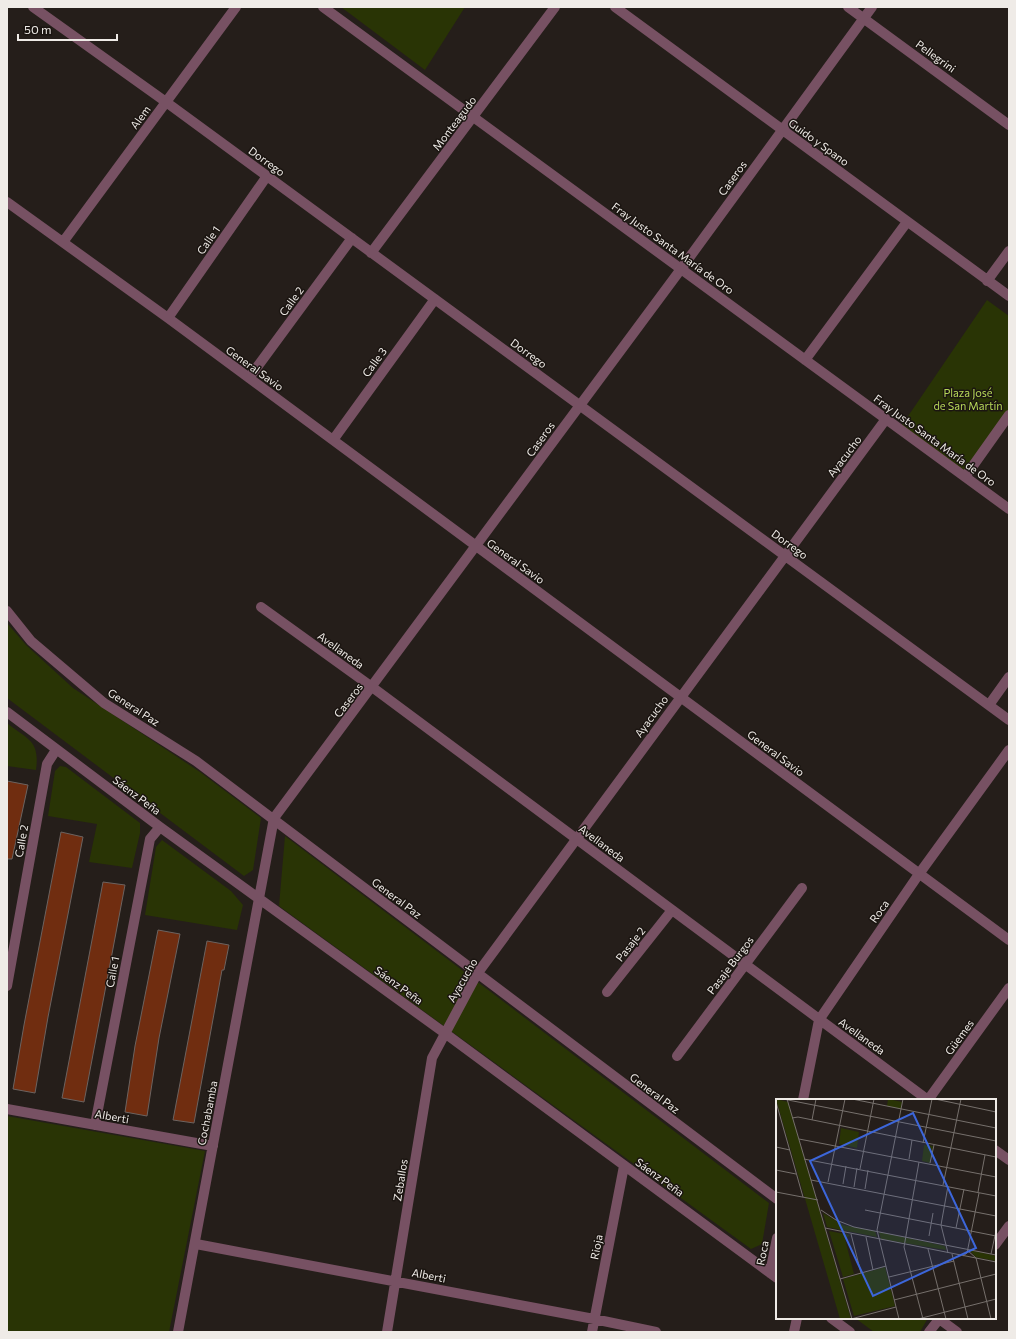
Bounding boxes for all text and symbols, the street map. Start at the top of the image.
scale bar [18,16,117,42]
text: 50 m [24,22,52,36]
street label: Pellegrini [913,37,959,75]
street label: Monteagudo [429,93,479,153]
street label: Alem [127,103,153,131]
street label: Guido y Spano [786,116,852,169]
street label: Dorrego [246,144,288,179]
street label: Caseros [715,158,749,198]
street label: Fray Justo Santa María de Oro [609,199,737,298]
street label: Calle 1 [194,223,222,257]
street label: Calle 2 [276,284,306,318]
street label: Dorrego [508,336,550,371]
street label: General Savio [224,343,287,393]
street label: Calle 3 [359,345,389,379]
park label: Plaza José de San Martín [933,386,1003,412]
street label: Fray Justo Santa María de Oro [871,391,999,490]
street label: Caseros [523,419,557,459]
street label: Ayacucho [824,432,864,479]
street label: Dorrego [769,527,811,562]
street label: General Savio [485,536,548,586]
street label: Avellaneda [315,629,367,671]
street label: Caseros [331,680,365,720]
street label: General Paz [106,685,163,729]
street label: Ayacucho [632,692,671,739]
street label: General Savio [745,727,807,779]
street label: Sáenz Peña [111,773,163,817]
street label: Avellaneda [577,822,627,864]
street label: Calle 2 [12,824,30,858]
street label: General Paz [370,875,425,921]
street label: Roca [867,897,891,925]
street label: Pasaje 2 [612,924,648,964]
street label: Pasaje Burgos [704,933,756,997]
street label: Calle 1 [103,955,121,989]
street label: Ayacucho [444,955,480,1004]
street label: Sáenz Peña [372,963,426,1007]
street label: Avellaneda [836,1015,888,1057]
street label: Güemes [942,1017,976,1057]
street label: General Paz [628,1070,683,1116]
street label: Cochabamba [194,1079,220,1147]
inset map [776,1099,996,1319]
street label: Alberti [94,1107,130,1125]
street label: Sáenz Peña [633,1155,687,1199]
street label: Zeballos [390,1158,410,1202]
street label: Rioja [587,1233,605,1261]
street label: Roca [753,1240,771,1266]
street label: Alberti [411,1265,447,1285]

